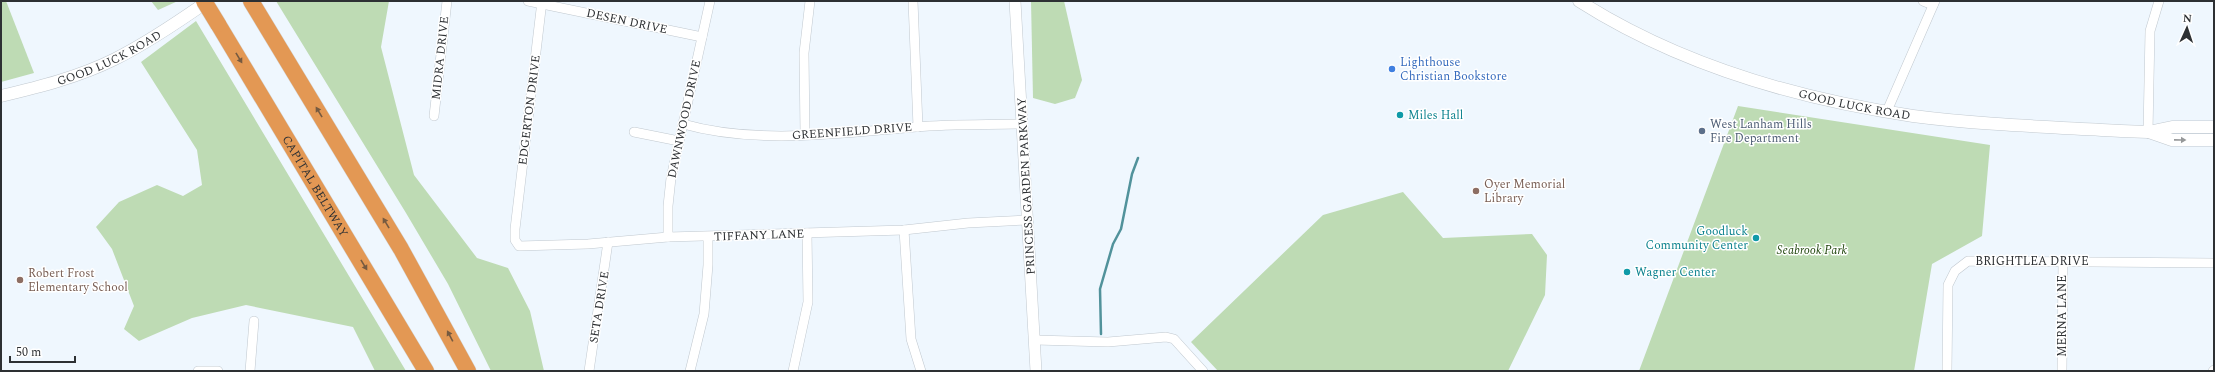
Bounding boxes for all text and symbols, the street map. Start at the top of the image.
street label: DESEN DRIVE [585,4,669,39]
north arrow [2167,8,2207,48]
text: N [2183,10,2192,27]
street label: MIDRA DRIVE [427,15,454,101]
street label: GOOD LUCK ROAD [55,26,165,91]
one-way arrow [235,52,242,64]
place label: Lighthouse Christian Bookstore [1400,53,1507,86]
street label: EDGERTON DRIVE [513,54,546,166]
street label: DAWNWOOD DRIVE [663,58,706,180]
marker: Lighthouse Christian Bookstore [1387,64,1397,74]
street label: GOOD LUCK ROAD [1796,84,1912,125]
street label: PRINCESS GARDEN PARKWAY [1012,96,1041,275]
place label: Miles Hall [1408,106,1463,125]
one-way arrow [315,107,323,117]
marker: Miles Hall [1395,110,1405,120]
place label: West Lanham Hills Fire Department [1710,115,1812,148]
street label: GREENFIELD DRIVE [791,118,913,145]
marker: West Lanham Hills Fire Department [1697,126,1707,136]
street label: CAPITAL BELTWAY [277,132,353,241]
one-way arrow [2174,137,2187,143]
place label: Oyer Memorial Library [1484,175,1565,208]
marker: Oyer Memorial Library [1471,186,1481,196]
one-way arrow [383,217,390,229]
place label: Goodluck Community Center [1645,222,1748,255]
street label: TIFFANY LANE [714,224,804,247]
marker: Goodluck Community Center [1751,233,1761,243]
park label: Seabrook Park [1777,241,1848,260]
street label: BRIGHTLEA DRIVE [1975,252,2089,271]
one-way arrow [360,259,367,271]
place label: Wagner Center [1635,263,1716,282]
place label: Robert Frost Elementary School [28,264,128,297]
marker: Wagner Center [1622,267,1632,277]
street label: SETA DRIVE [584,270,615,344]
marker: Robert Frost Elementary School [15,275,25,285]
street label: MERNA LANE [2053,275,2072,357]
one-way arrow [447,331,453,342]
scale bar [10,338,75,364]
text: 50 m [16,343,41,362]

